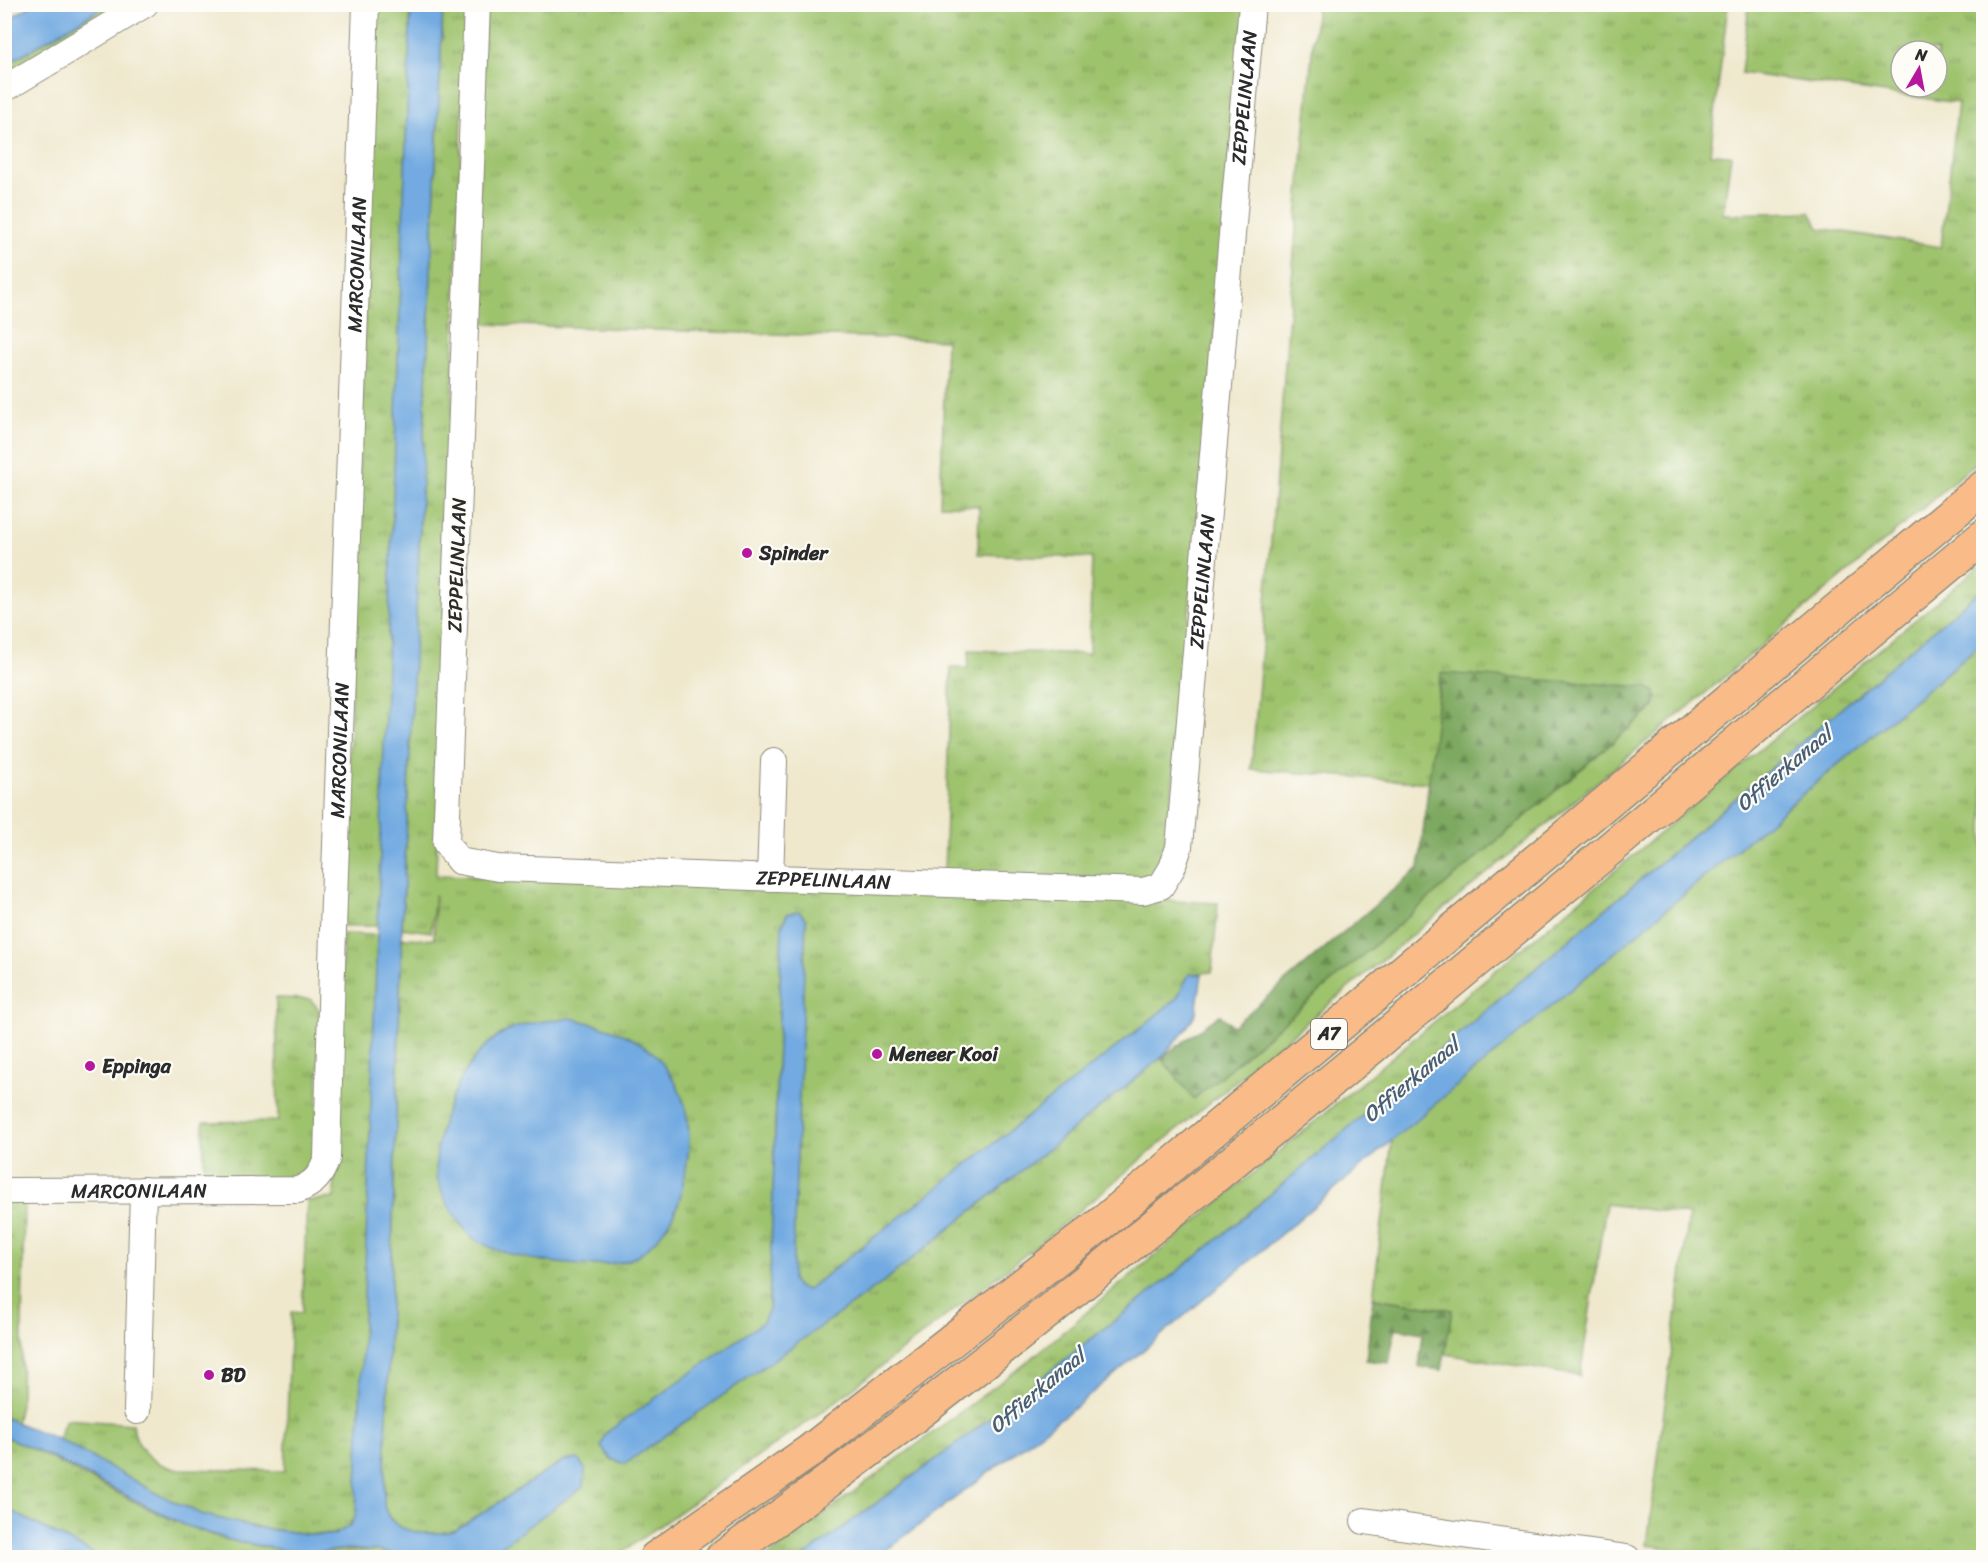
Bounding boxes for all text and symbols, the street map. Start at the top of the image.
street label: ZEPPELINLAAN [1221,29,1267,166]
north arrow [1889,39,1949,99]
text: N [1913,39,1930,70]
street label: MARCONILAAN [337,196,377,333]
street label: ZEPPELINLAAN [437,497,477,633]
street label: ZEPPELINLAAN [1179,513,1225,651]
place label: Spinder [758,536,829,571]
marker: Spinder [740,546,754,560]
street label: MARCONILAAN [319,682,359,819]
water label: Offierkanaal [1727,713,1845,821]
street label: ZEPPELINLAAN [755,860,892,900]
road number: A7 [1311,1019,1347,1049]
water label: Offierkanaal [1354,1024,1472,1132]
place label: Meneer Kooi [888,1037,999,1072]
marker: Meneer Kooi [870,1047,884,1061]
place label: Eppinga [102,1049,172,1084]
marker: Eppinga [83,1059,97,1073]
street label: MARCONILAAN [71,1173,207,1208]
water label: Offierkanaal [980,1335,1098,1443]
place label: BD [221,1358,247,1393]
marker: BD [202,1368,216,1382]

